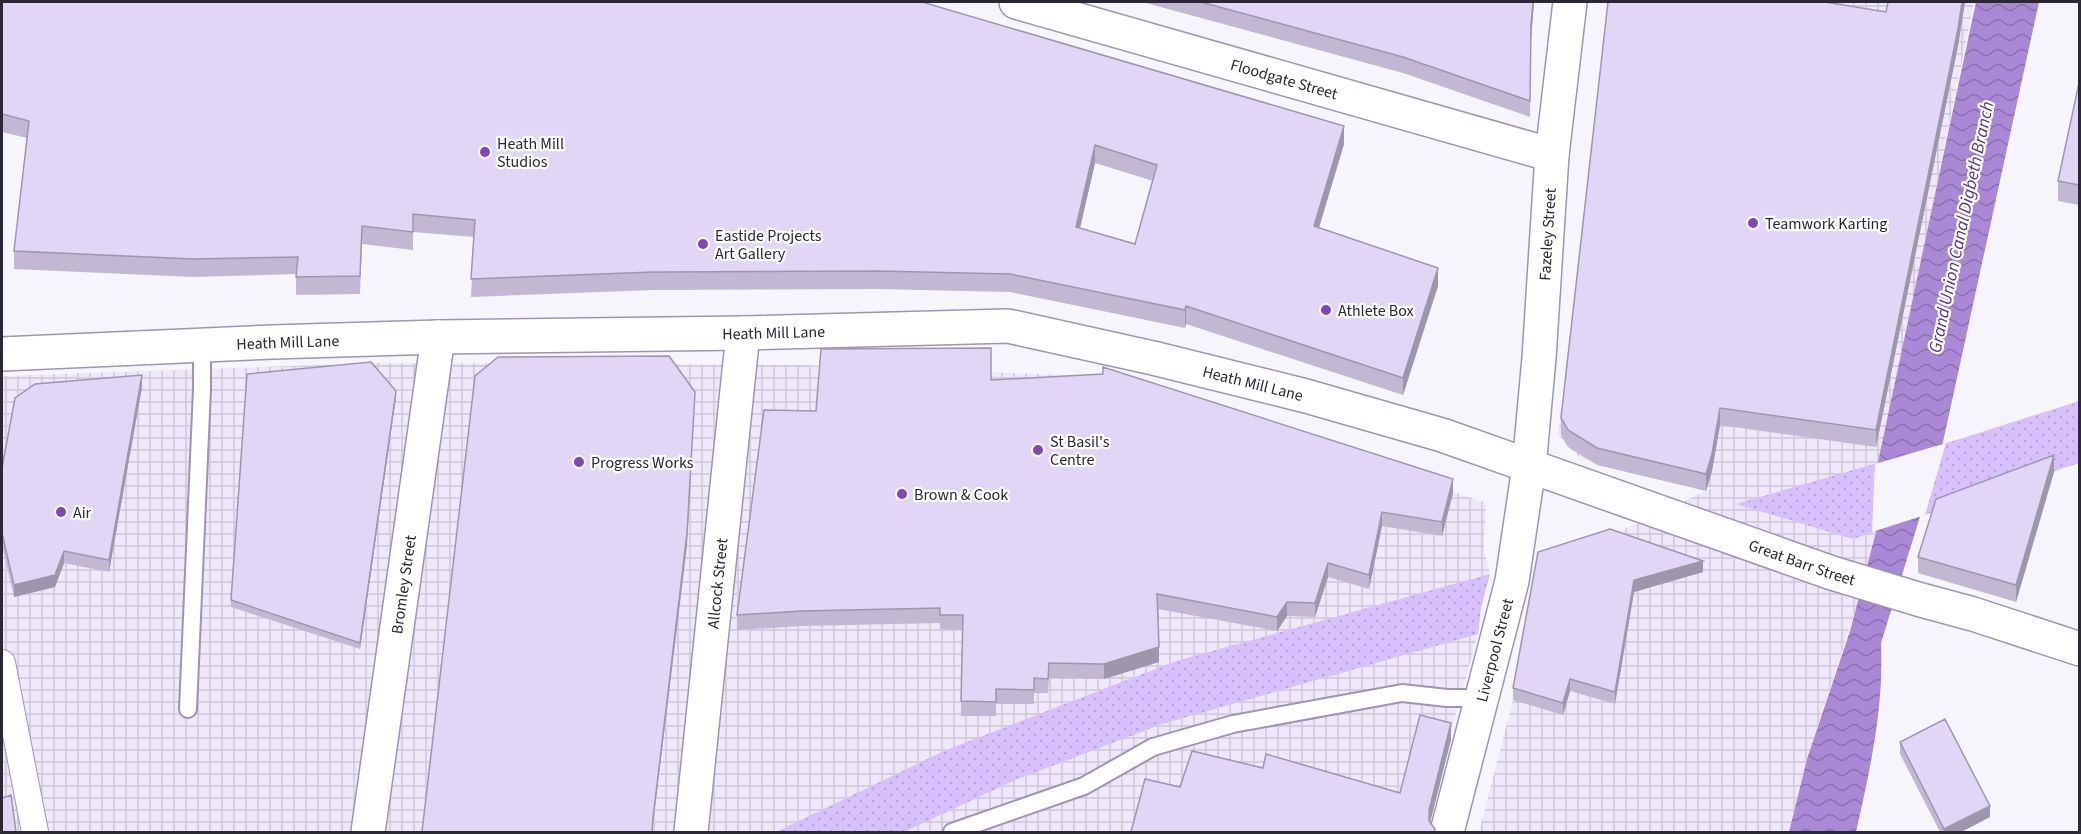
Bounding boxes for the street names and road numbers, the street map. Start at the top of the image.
street label: Floodgate Street [1228,54,1341,105]
street label: Fazeley Street [1534,187,1562,281]
street label: Heath Mill Lane [722,321,825,345]
street label: Heath Mill Lane [236,330,340,356]
street label: Heath Mill Lane [1200,361,1305,407]
street label: Bromley Street [386,533,422,636]
street label: Great Barr Street [1746,534,1858,592]
street label: Allcock Street [702,536,734,630]
street label: Liverpool Street [1471,595,1519,704]

